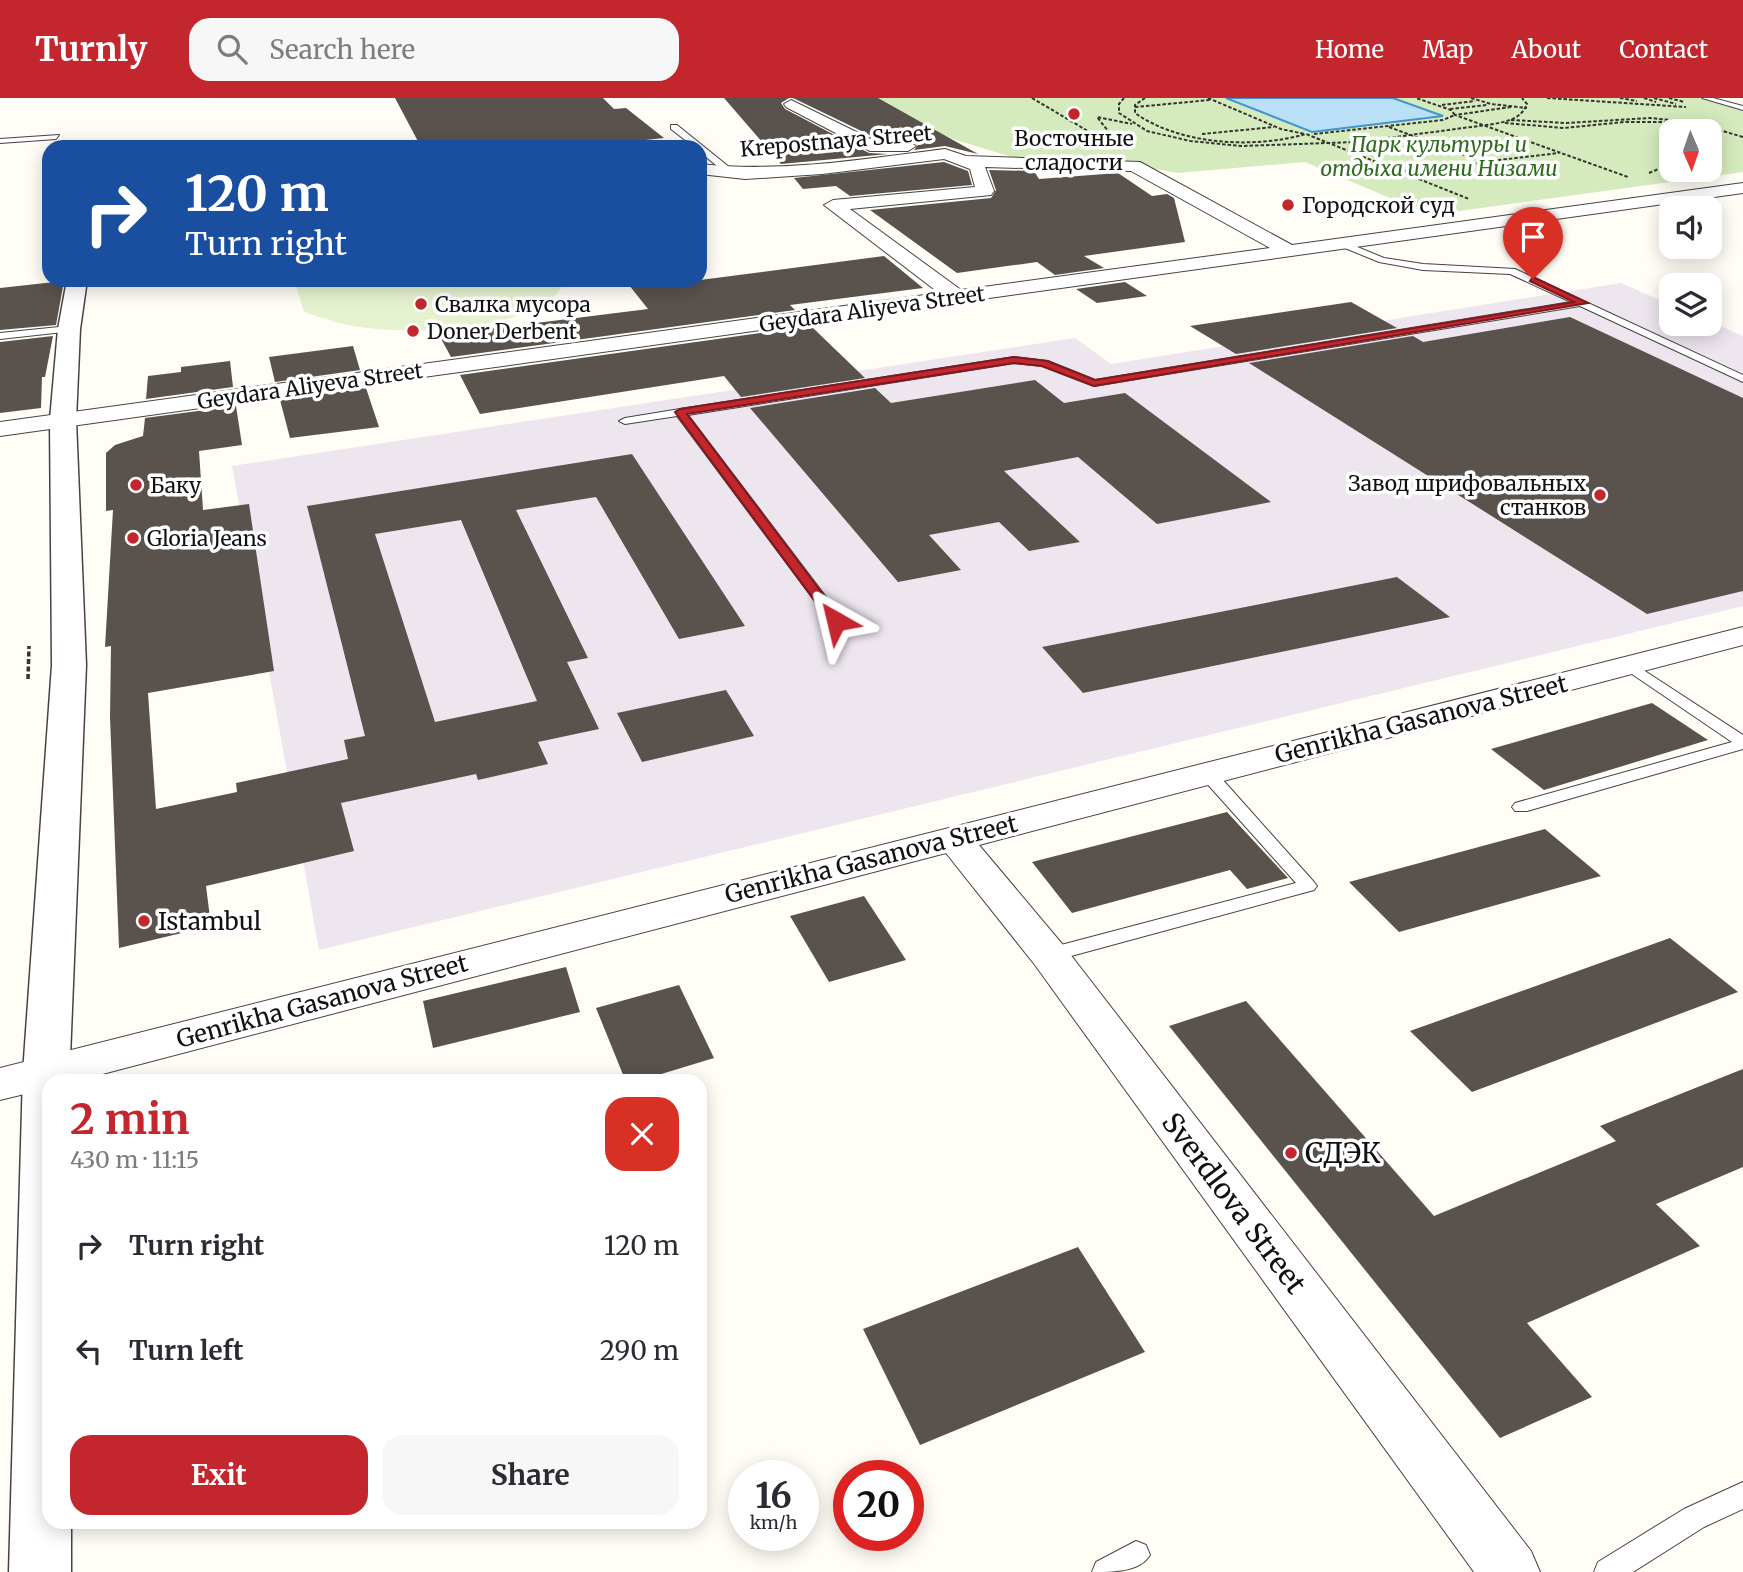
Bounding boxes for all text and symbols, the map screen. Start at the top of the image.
search box [189,18,679,81]
text: Turnly [35,29,147,70]
icon: search [213,30,251,68]
text: Search here [269,33,415,66]
text: Home [1315,34,1384,65]
text: Map [1422,34,1473,65]
text: About [1511,34,1581,65]
text: Contact [1619,34,1708,65]
marker: Восточные сладости [1066,106,1082,122]
street label: Krepostnaya Street [739,119,933,163]
north arrow [1659,119,1722,182]
map controls [1659,119,1722,336]
place label: Восточные сладости [1014,125,1134,176]
park label: Парк культуры и отдыха имени Низами [1320,131,1558,182]
text: 120 m [185,163,329,224]
icon: right [70,168,161,259]
place label: Городской суд [1302,192,1455,219]
button: sound [1659,196,1722,259]
marker: Городской суд [1280,197,1296,213]
pin [1503,207,1563,279]
icon: arrive [1514,218,1552,256]
text: Turn right [185,224,347,264]
button: layers [1659,273,1722,336]
street label: Geydara Aliyeva Street [757,280,987,338]
place label: Свалка мусора [435,291,591,318]
marker: Свалка мусора [413,296,429,312]
place label: Doner Derbent [427,318,577,345]
marker: Doner Derbent [405,323,421,339]
street label: Geydara Aliyeva Street [195,357,425,415]
place label: Завод шрифовальных станков [1348,470,1587,521]
place label: Баку [150,472,202,499]
marker: Баку [128,477,144,493]
marker: Завод шрифовальных станков [1592,487,1608,503]
place label: Gloria Jeans [147,525,267,552]
marker: Gloria Jeans [125,530,141,546]
position arrow [799,584,873,658]
street label: Genrikha Gasanova Street [1272,667,1571,770]
street label: Genrikha Gasanova Street [722,807,1021,910]
place label: Istambul [158,906,261,937]
marker: Istambul [136,913,152,929]
street label: Genrikha Gasanova Street [173,947,472,1055]
text: 2 min [70,1093,190,1145]
button: close [605,1097,679,1171]
street label: Sverdlova Street [1154,1105,1314,1301]
place label: СДЭК [1305,1135,1381,1171]
text: 430 m · 11:15 [70,1145,199,1174]
marker: СДЭК [1283,1145,1299,1161]
icon: right [70,1227,108,1265]
text: Turn right [129,1229,264,1262]
text: 120 m [604,1229,679,1262]
icon: left [70,1332,108,1370]
text: Turn left [129,1334,243,1367]
text: 290 m [600,1334,679,1367]
button: Exit [70,1435,368,1515]
button: Share [382,1435,679,1515]
speed limit sign: 20 [833,1460,924,1551]
text: 16 [755,1474,792,1518]
text: km/h [750,1511,797,1534]

